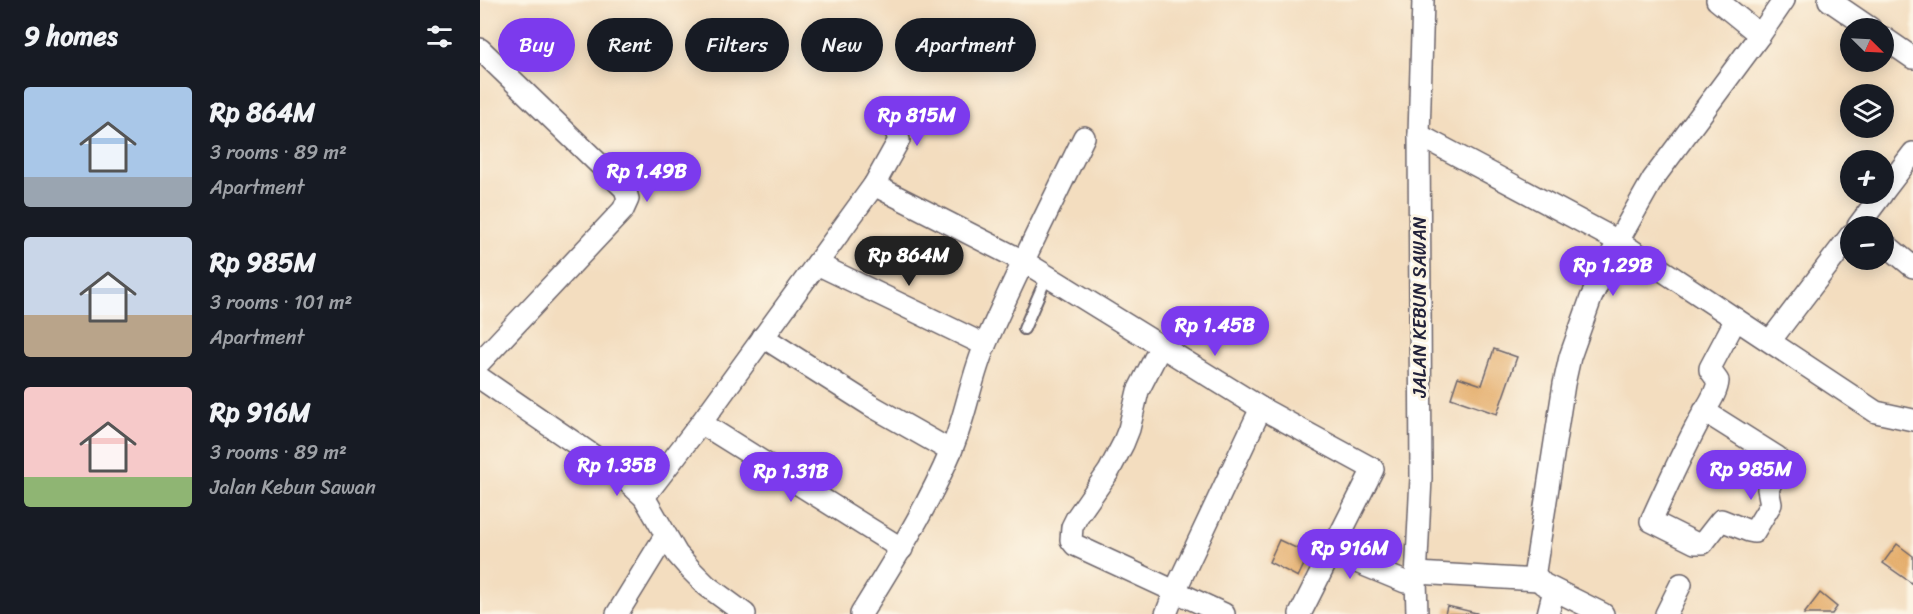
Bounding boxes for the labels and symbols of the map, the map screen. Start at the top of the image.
north arrow [1840,18,1894,72]
pin: Rp 815M [862,96,972,147]
pin: Rp 1.49B [585,152,709,203]
street label: JALAN KEBUN SAWAN [1404,216,1436,398]
pin: Rp 864M [854,236,964,287]
pin: Rp 1.29B [1551,246,1675,297]
pin: Rp 1.45B [1153,306,1277,357]
pin: Rp 1.35B [555,446,679,497]
pin: Rp 985M [1696,450,1806,501]
pin: Rp 1.31B [729,452,853,503]
pin: Rp 916M [1295,529,1405,580]

